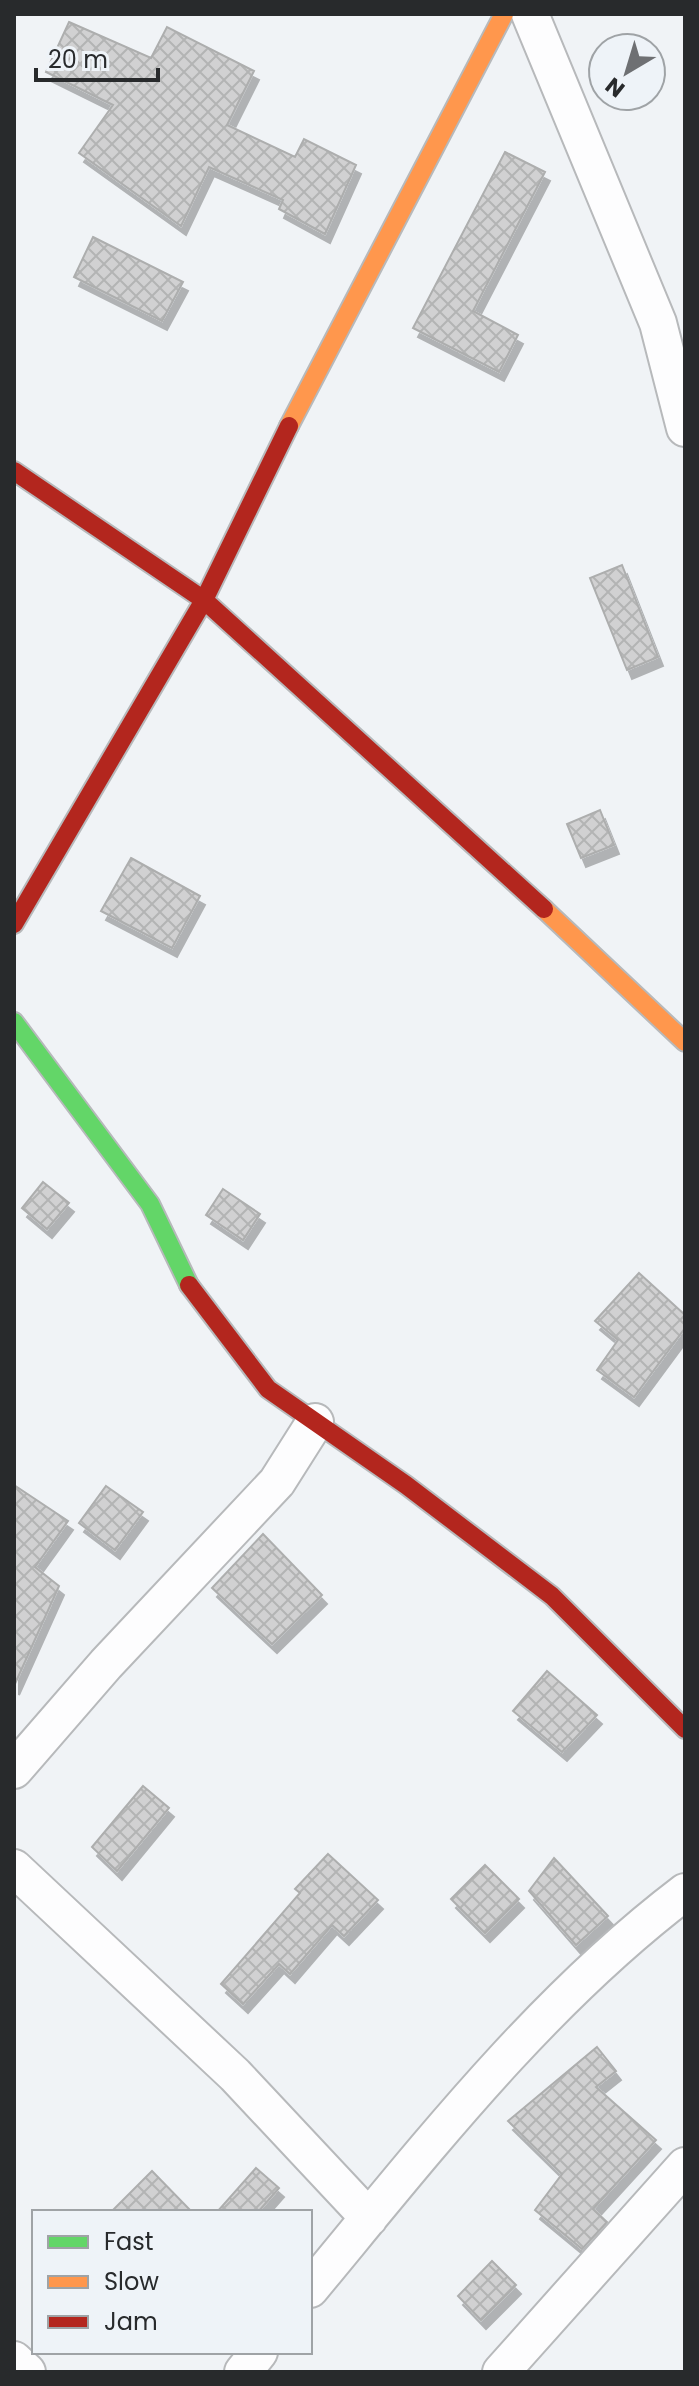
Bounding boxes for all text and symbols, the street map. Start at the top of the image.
scale bar [36,32,158,82]
north arrow [587,32,667,112]
text: 20 m [48,43,108,76]
text: N [599,70,631,105]
legend [32,2210,312,2354]
text: Fast [104,2225,154,2258]
text: Slow [104,2265,159,2298]
text: Jam [104,2305,158,2338]

